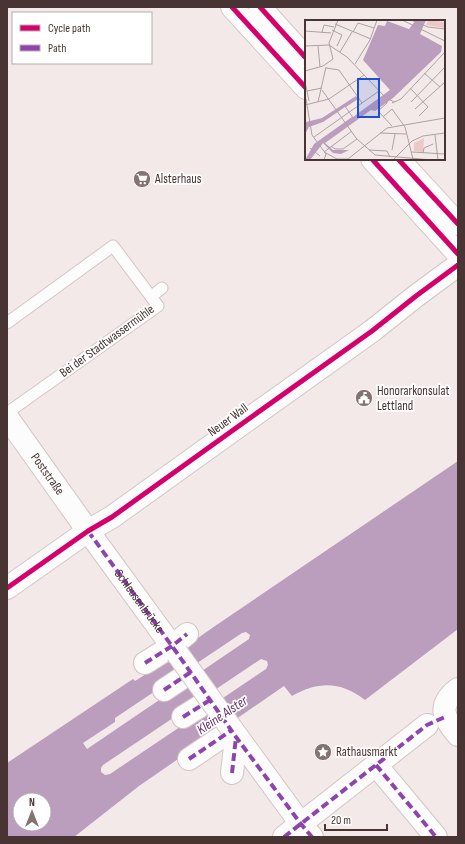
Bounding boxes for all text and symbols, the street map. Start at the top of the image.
legend [12,12,152,64]
inset map [305,20,445,160]
text: Cycle path [48,21,90,36]
text: Path [48,41,66,56]
supermarket icon: Alsterhaus [132,169,152,189]
place label: Alsterhaus [154,171,202,187]
street label: Bei der Stadtwassermühle [57,301,157,381]
place label: Honorarkonsulat Lettland [377,383,449,414]
public building icon: Honorarkonsulat Lettland [354,388,374,408]
street label: Neuer Wall [205,400,251,440]
street label: Poststraße [27,450,68,498]
street label: Schleusenbrücke [111,567,168,636]
water label: Kleine Alster [193,691,251,738]
place icon: Rathausmarkt [313,742,333,762]
place label: Rathausmarkt [336,744,398,760]
north arrow [12,792,52,832]
text: N [29,796,35,809]
scale bar [325,806,387,832]
text: 20 m [331,813,351,828]

